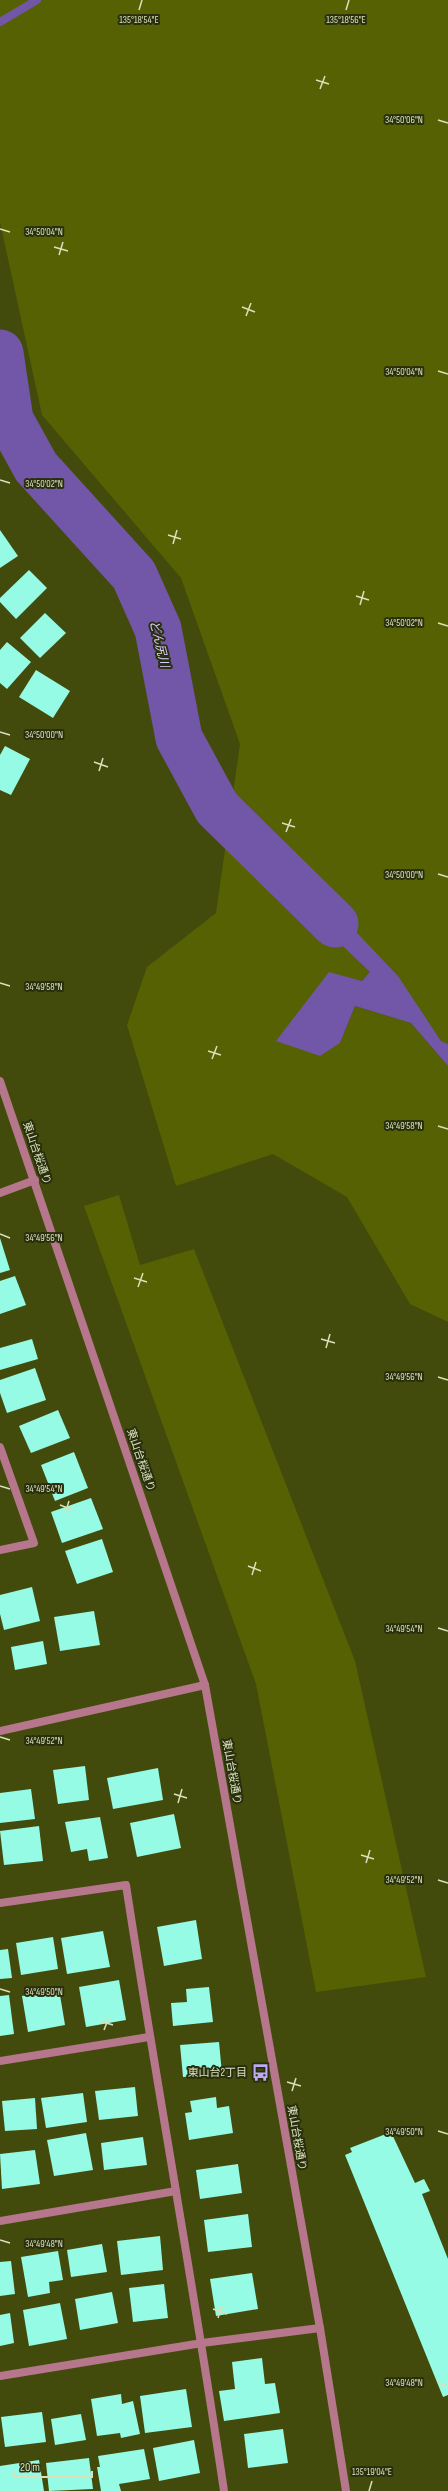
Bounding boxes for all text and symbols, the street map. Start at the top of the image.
text: 135°18'54"E [119,14,159,26]
text: 135°18'56"E [326,14,366,26]
text: 34°50'06"N [385,114,423,126]
text: 34°50'04"N [25,226,63,238]
text: 34°50'04"N [385,366,423,378]
text: 34°50'02"N [25,478,63,490]
text: 34°50'02"N [385,617,423,629]
water label: どん尻川 [146,619,173,671]
text: 34°50'00"N [25,729,63,741]
text: 34°50'00"N [385,869,423,881]
text: 34°49'58"N [25,981,63,993]
street label: 東山台桜通り [20,1120,54,1186]
text: 34°49'58"N [385,1120,423,1132]
text: 34°49'56"N [25,1232,63,1244]
text: 34°49'56"N [385,1371,423,1383]
street label: 東山台桜通り [124,1427,158,1493]
text: 34°49'54"N [25,1483,63,1495]
text: 34°49'54"N [385,1623,423,1635]
text: 34°49'52"N [25,1735,63,1747]
street label: 東山台桜通り [220,1738,244,1806]
text: 34°49'52"N [385,1874,423,1886]
text: 34°49'50"N [25,1986,63,1998]
bus stop icon: 東山台2丁目 [250,2062,270,2082]
place label: 東山台2丁目 [187,2066,247,2079]
street label: 東山台桜通り [285,2104,309,2172]
text: 34°49'50"N [385,2126,423,2138]
text: 34°49'48"N [25,2238,63,2250]
text: 34°49'48"N [385,2377,423,2389]
scale bar [14,2453,92,2479]
text: 20 m [20,2460,40,2475]
text: 135°19'04"E [352,2466,392,2478]

